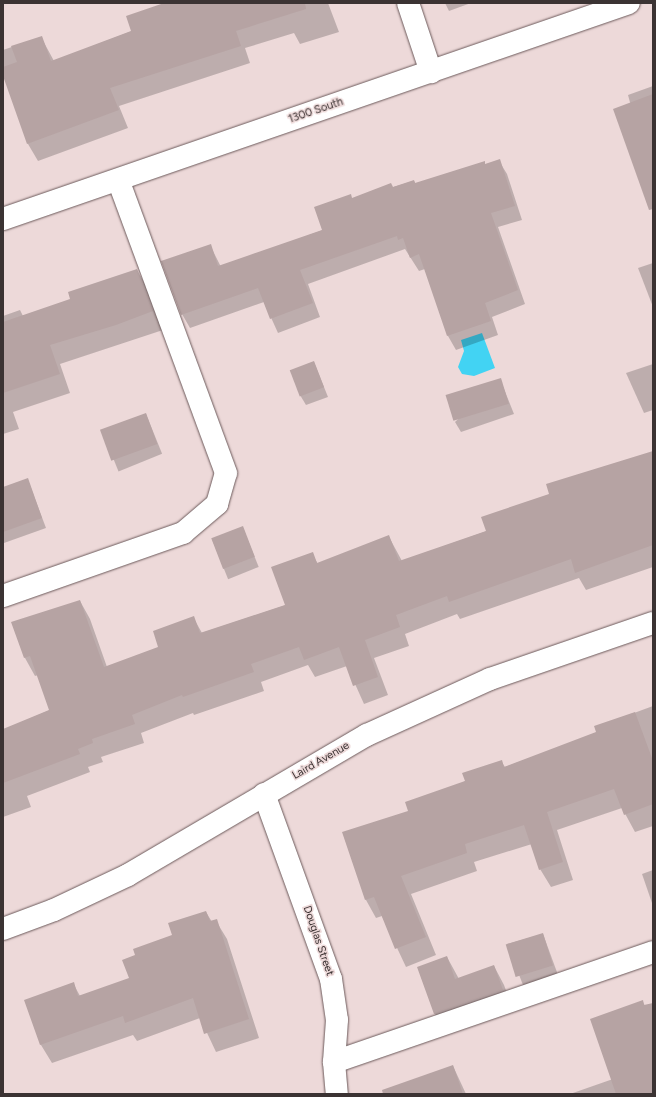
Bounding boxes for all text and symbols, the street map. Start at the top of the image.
street label: 1300 South [287,95,345,127]
street label: Laird Avenue [290,739,352,783]
street label: Douglas Street [300,904,336,978]

